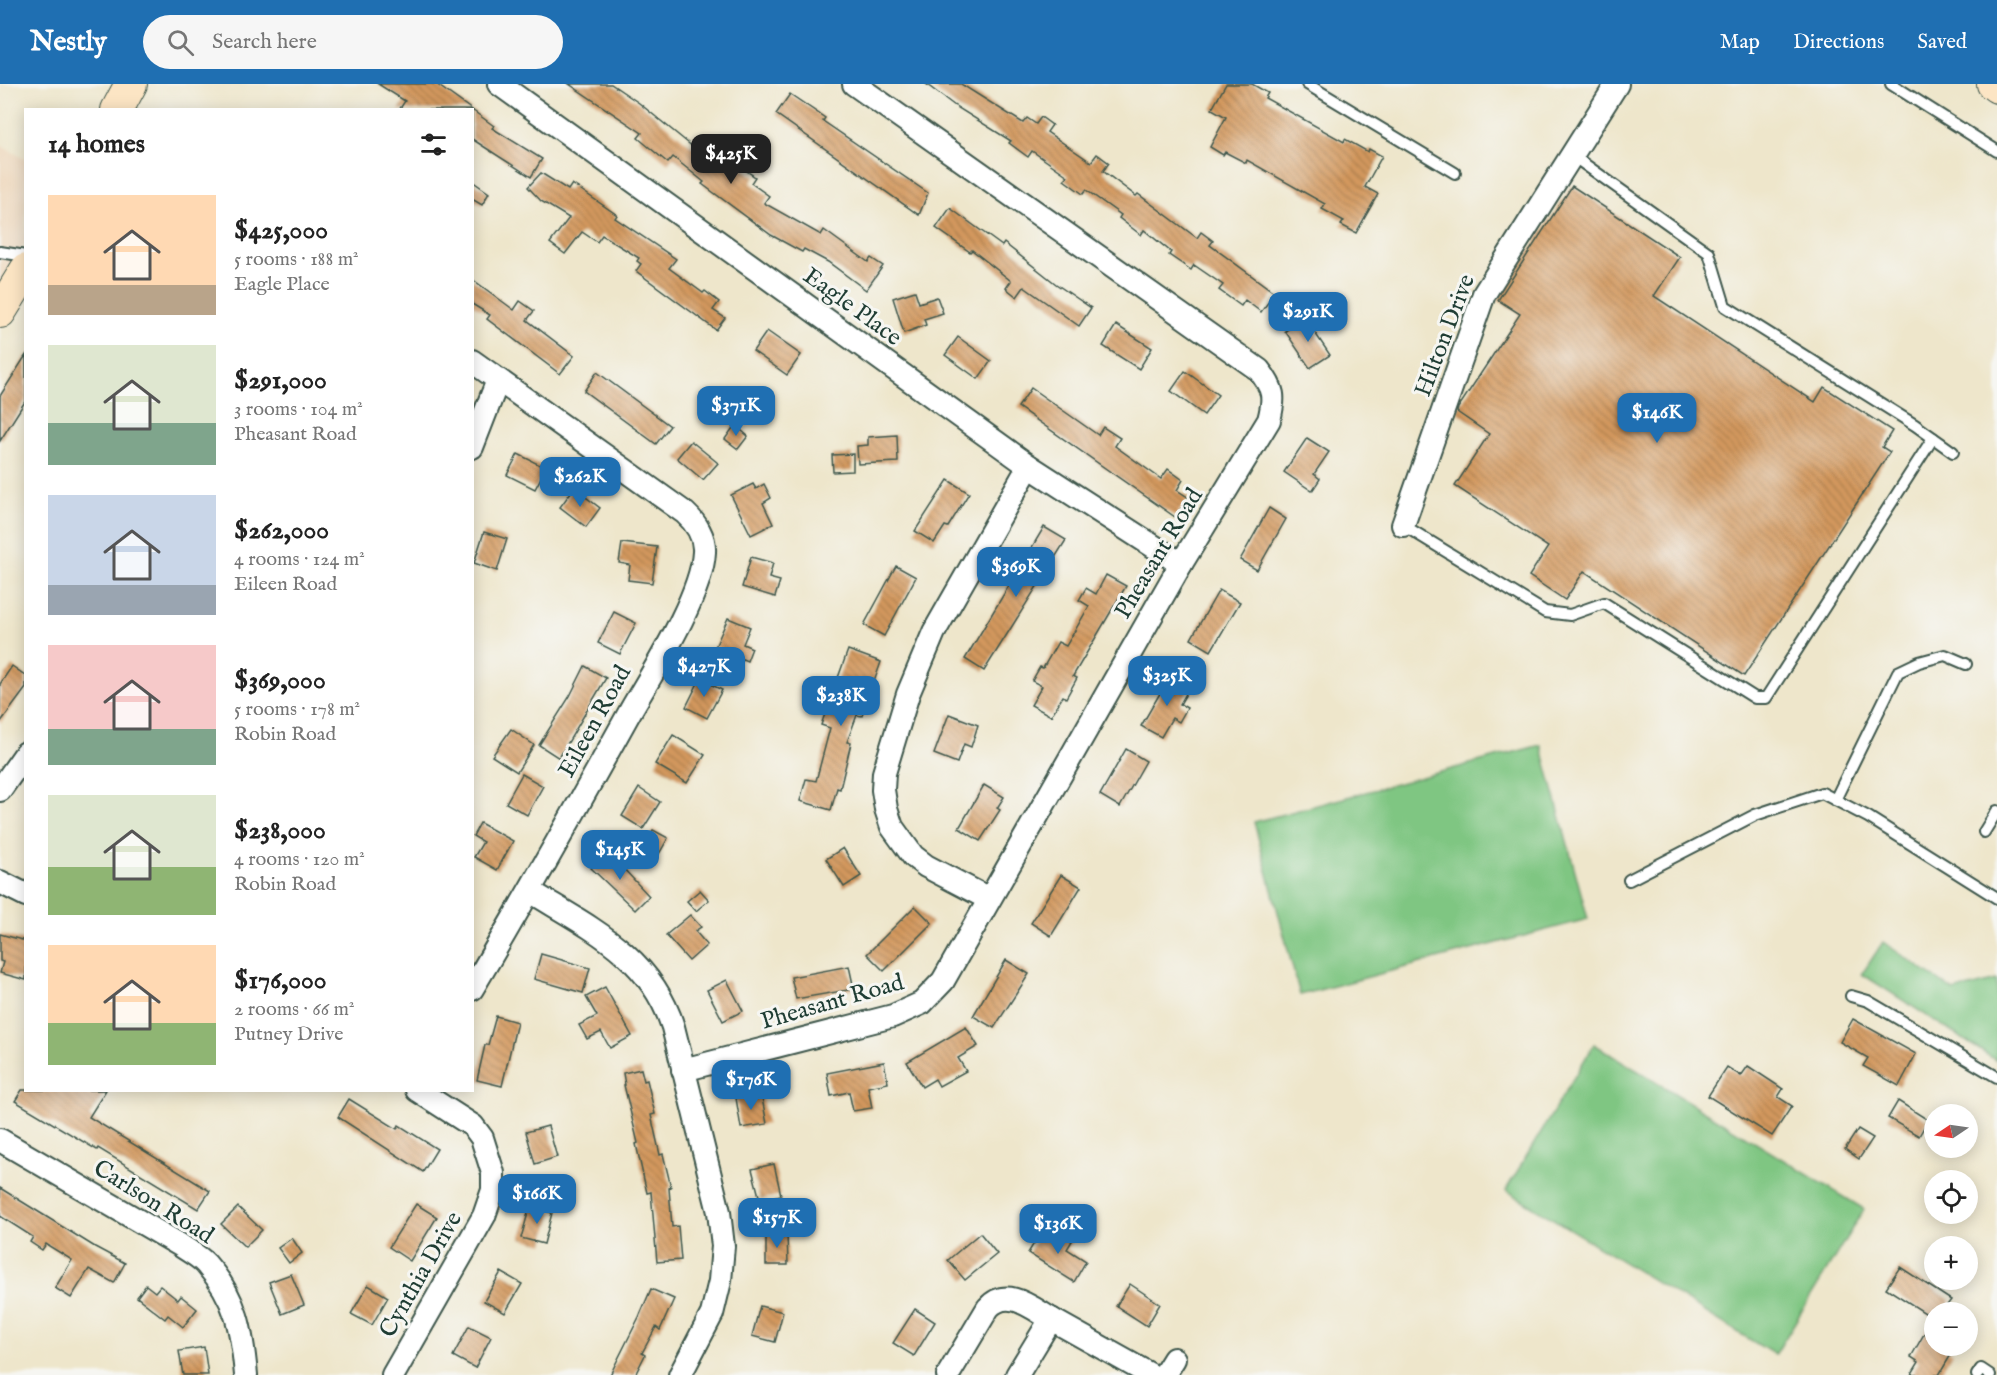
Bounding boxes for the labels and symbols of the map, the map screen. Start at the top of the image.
pin: $425K [689,134,773,185]
street label: Eagle Place [797,261,908,354]
street label: Hilton Drive [1408,270,1483,401]
pin: $291K [1266,292,1350,343]
pin: $371K [694,386,778,437]
pin: $146K [1615,393,1699,444]
pin: $262K [538,457,622,508]
street label: Pheasant Road [1108,483,1211,625]
pin: $369K [974,547,1058,598]
pin: $427K [662,647,746,698]
pin: $325K [1125,656,1209,707]
street label: Eileen Road [552,660,639,783]
pin: $238K [799,676,883,727]
pin: $145K [578,830,662,881]
street label: Pheasant Road [757,967,908,1038]
pin: $176K [709,1060,793,1111]
north arrow [1924,1104,1978,1158]
street label: Carlson Road [87,1153,219,1252]
pin: $166K [495,1174,579,1225]
pin: $157K [735,1198,819,1249]
pin: $136K [1016,1204,1100,1255]
street label: Cynthia Drive [373,1206,470,1343]

